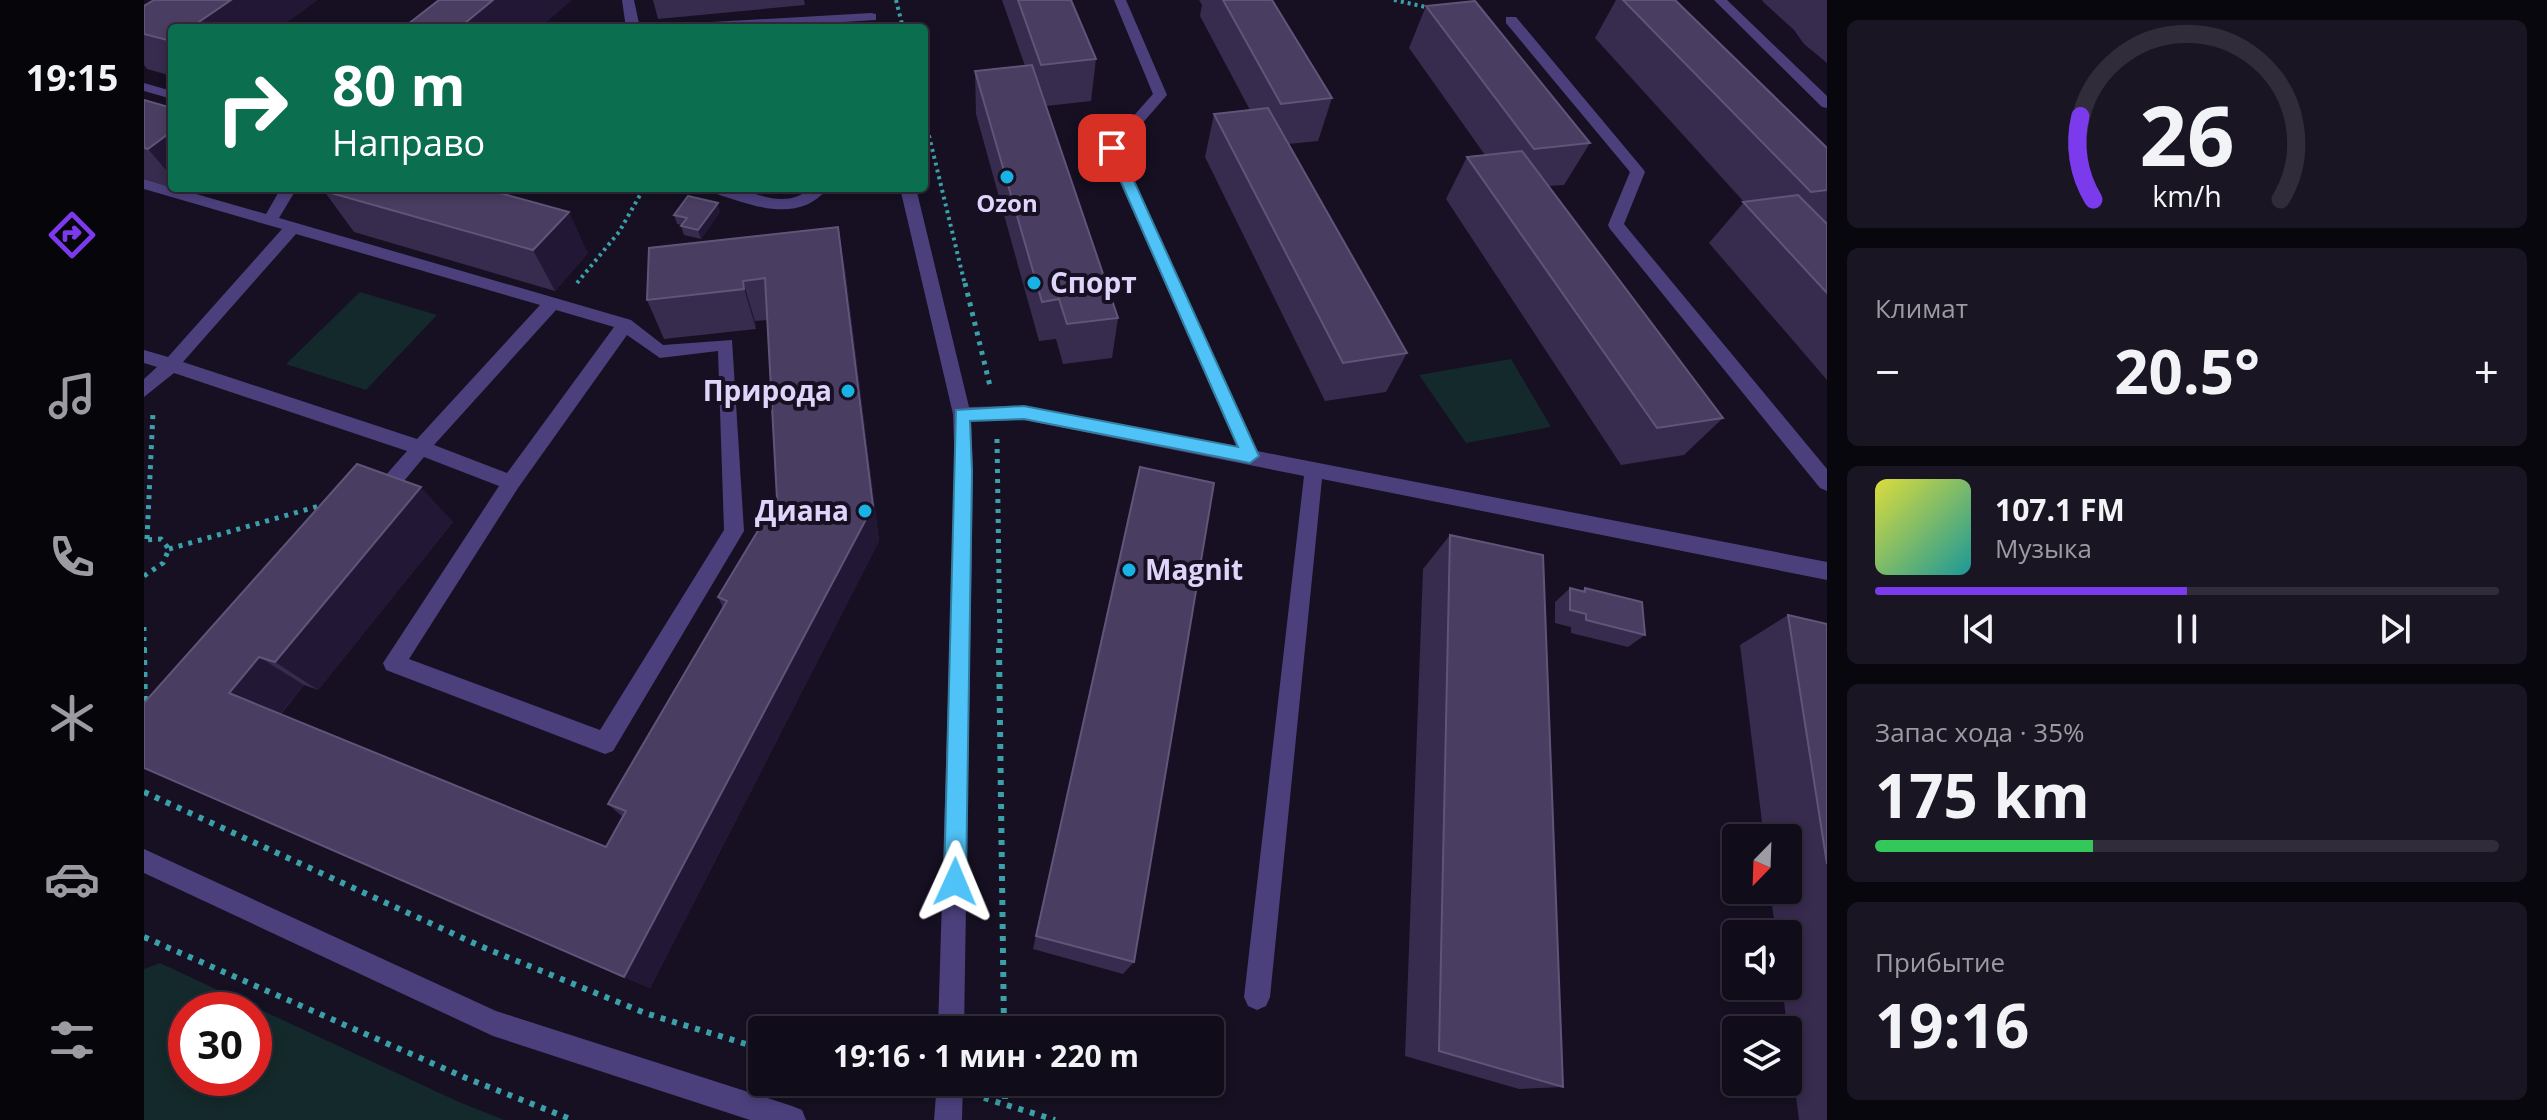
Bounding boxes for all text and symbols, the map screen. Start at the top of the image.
text: 80 m [332,46,466,122]
text: 19:15 [26,53,118,102]
icon: right [200,56,304,160]
text: 26 [2139,77,2235,190]
pin [1078,114,1146,182]
text: Направо [332,118,485,167]
icon: arrive [1090,126,1134,170]
marker: Ozon [998,168,1016,186]
text: km/h [2152,176,2222,215]
place label: Ozon [976,186,1038,219]
icon: directions [44,207,100,263]
place label: Спорт [1050,263,1137,301]
marker: Спорт [1025,274,1043,292]
text: Климат [1875,290,1968,326]
text: 20.5° [2114,330,2260,412]
text: − [1875,341,1900,401]
text: + [2474,341,2499,401]
icon: music [44,368,100,424]
place label: Природа [703,371,832,409]
marker: Природа [839,382,857,400]
text: 107.1 FM [1995,489,2125,530]
place label: Диана [755,491,849,529]
marker: Диана [856,502,874,520]
icon: phone [44,529,100,585]
text: Музыка [1995,530,2092,566]
place label: Magnit [1145,550,1243,588]
marker: Magnit [1120,561,1138,579]
icon: previous [1957,607,2001,651]
icon: pause [2165,607,2209,651]
icon: next [2373,607,2417,651]
icon: climate [44,690,100,746]
text: Запас хода · 35% [1875,714,2085,750]
text: 175 km [1875,754,2090,836]
north arrow [1722,824,1802,904]
map controls [1722,824,1802,1096]
position arrow [913,840,997,924]
icon: car [44,851,100,907]
button: sound [1722,920,1802,1000]
text: Прибытие [1875,944,2005,980]
text: 19:16 [1875,984,2029,1066]
speed limit sign: 30 [168,992,272,1096]
icon: filters [44,1012,100,1068]
button: layers [1722,1016,1802,1096]
text: 19:16 · 1 мин · 220 m [833,1035,1139,1076]

